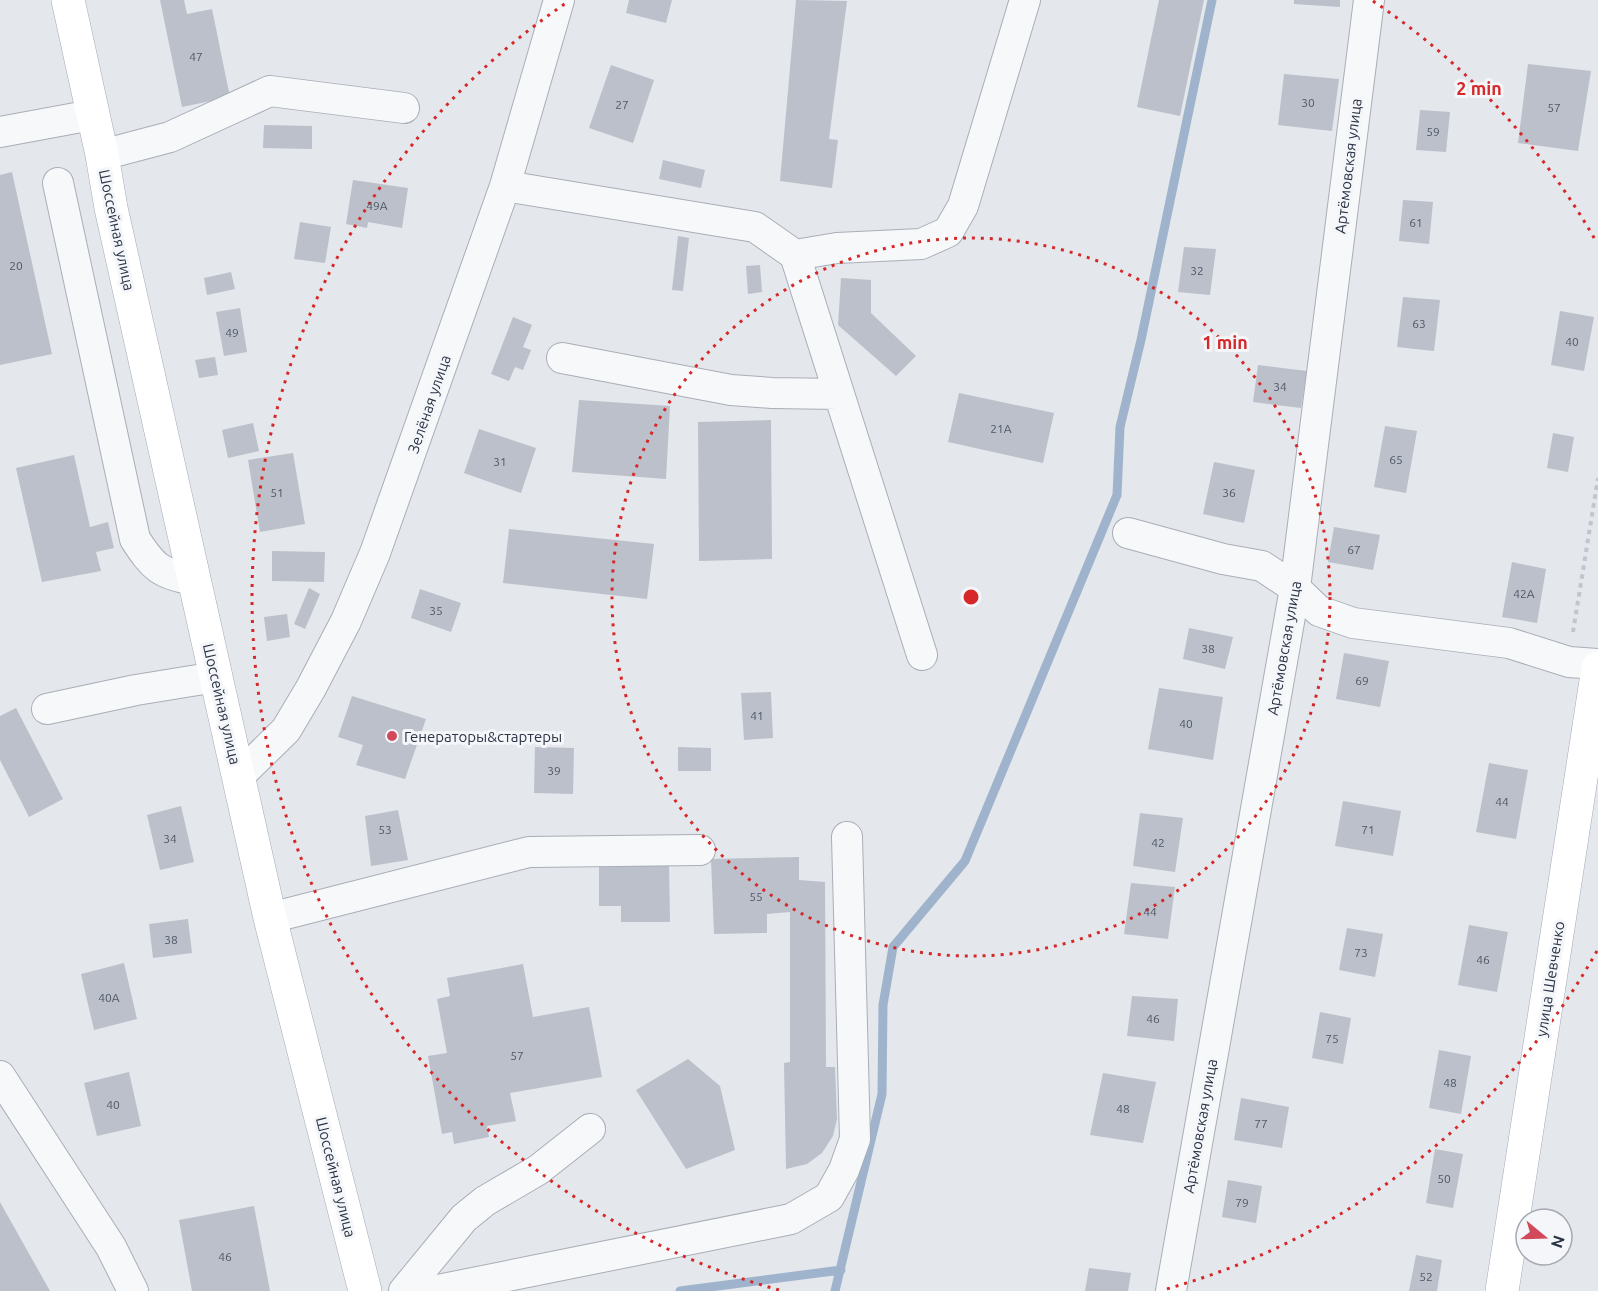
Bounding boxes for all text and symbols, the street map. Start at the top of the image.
house number: 47 [189,50,203,63]
text: 2 min [1456,78,1502,98]
house number: 30 [1301,96,1315,109]
street label: Артёмовская улица [1331,97,1365,235]
house number: 27 [615,98,629,111]
house number: 57 [1547,101,1561,114]
house number: 59 [1426,125,1440,138]
street label: Шоссейная улица [96,168,138,292]
house number: 49А [366,199,388,212]
house number: 61 [1409,216,1423,229]
house number: 20 [9,259,23,272]
house number: 32 [1190,264,1204,277]
house number: 63 [1412,317,1426,330]
house number: 49 [225,326,239,339]
text: 1 min [1202,332,1248,352]
house number: 40 [1565,335,1579,348]
street label: Зелёная улица [404,353,454,455]
house number: 34 [1273,380,1287,393]
house number: 21А [990,422,1012,435]
house number: 65 [1389,453,1403,466]
house number: 31 [493,455,507,468]
house number: 51 [270,486,284,499]
house number: 36 [1222,486,1236,499]
house number: 67 [1347,543,1361,556]
street label: Артёмовская улица [1264,579,1304,717]
centre of rings [961,587,981,607]
house number: 42А [1513,587,1535,600]
house number: 35 [429,604,443,617]
street label: Шоссейная улица [200,642,244,766]
house number: 38 [1201,642,1215,655]
house number: 69 [1355,674,1369,687]
house number: 41 [750,709,764,722]
house number: 40 [1179,717,1193,730]
place label: Генераторы&стартеры [404,728,562,745]
marker: Генераторы&стартеры [385,729,399,743]
house number: 39 [547,764,561,777]
house number: 44 [1495,795,1509,808]
house number: 53 [378,823,392,836]
house number: 71 [1361,823,1375,836]
house number: 34 [163,832,177,845]
house number: 42 [1151,836,1165,849]
house number: 55 [749,890,763,903]
house number: 44 [1143,905,1157,918]
street label: улица Шевченко [1532,920,1568,1038]
house number: 38 [164,933,178,946]
house number: 73 [1354,946,1368,959]
house number: 46 [1476,953,1490,966]
house number: 40А [98,991,120,1004]
house number: 46 [1146,1012,1160,1025]
house number: 75 [1325,1032,1339,1045]
house number: 57 [510,1049,524,1062]
street label: Артёмовская улица [1180,1057,1220,1195]
house number: 48 [1443,1076,1457,1089]
house number: 40 [106,1098,120,1111]
house number: 48 [1116,1102,1130,1115]
street label: Шоссейная улица [313,1115,359,1239]
house number: 77 [1254,1117,1268,1130]
house number: 50 [1437,1172,1451,1185]
house number: 79 [1235,1196,1249,1209]
north arrow [1514,1207,1574,1267]
text: N [1548,1233,1569,1250]
house number: 46 [218,1250,232,1263]
house number: 52 [1419,1270,1433,1283]

